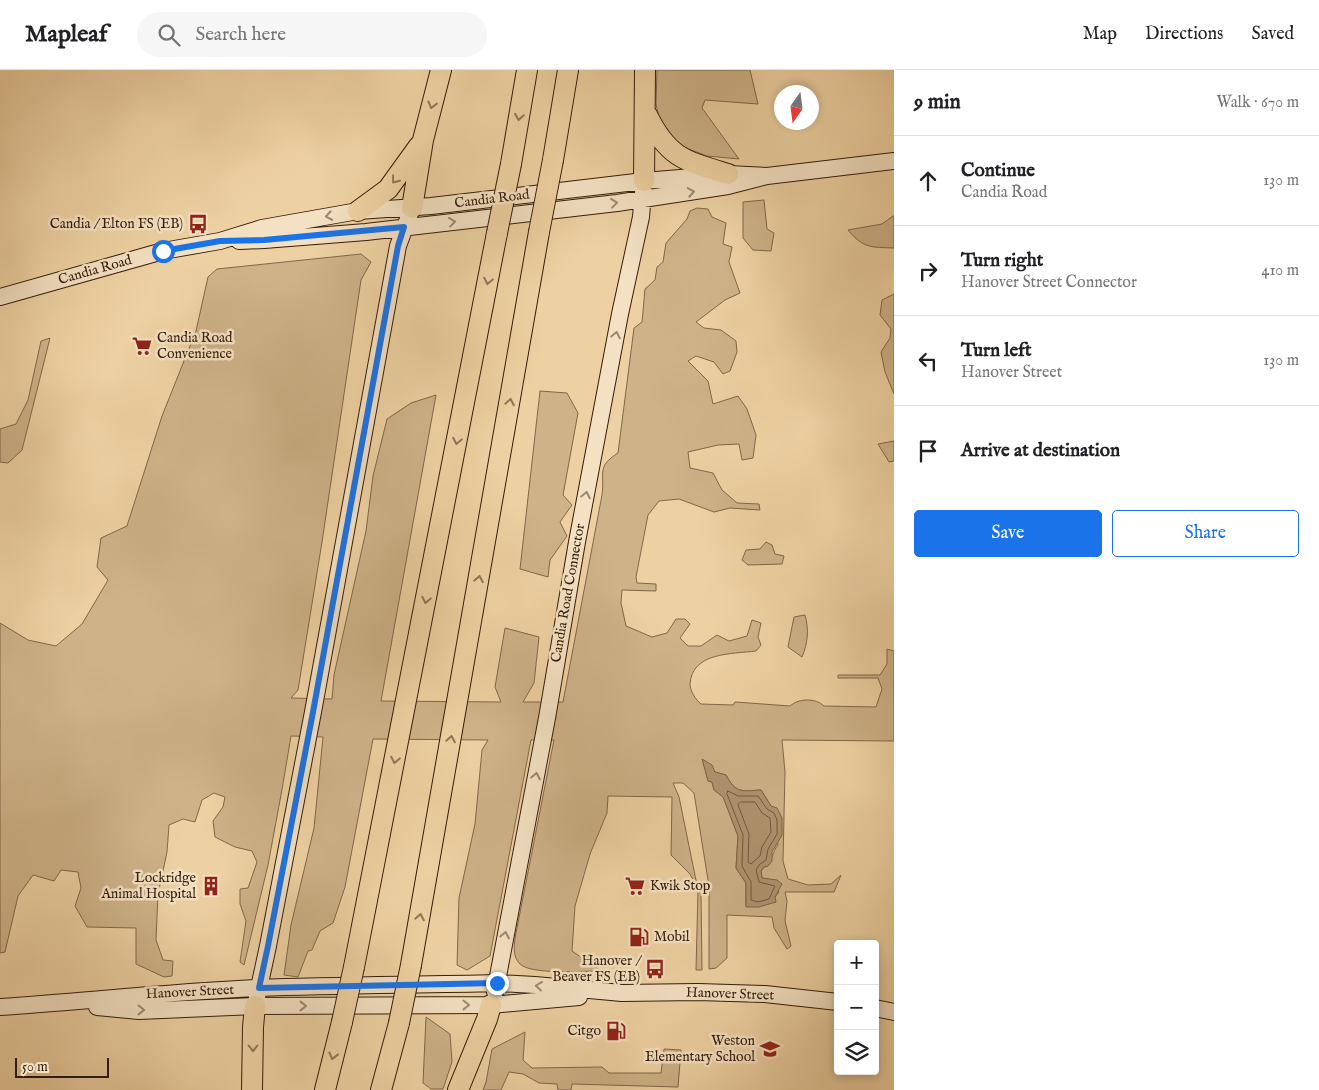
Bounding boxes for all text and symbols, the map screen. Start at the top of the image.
search box [137,12,487,57]
text: Mapleaf [25,19,107,50]
icon: search [155,21,183,49]
text: Search here [195,23,286,47]
text: Map [1083,23,1117,46]
text: Directions [1145,23,1223,46]
text: Saved [1251,23,1294,46]
north arrow [774,85,819,130]
text: 9 min [914,89,961,116]
text: Walk · 670 m [1216,93,1299,113]
one-way arrow [427,101,438,110]
one-way arrow [514,113,524,121]
text: Continue [961,159,1035,183]
icon: ahead [914,167,942,195]
text: 130 m [1263,171,1299,191]
one-way arrow [392,175,401,184]
text: Candia Road [961,183,1047,203]
street label: Candia Road [453,185,531,213]
one-way arrow [686,187,695,197]
one-way arrow [610,198,618,209]
one-way arrow [325,211,334,221]
bus stop icon: Candia / Elton FS (EB) [187,213,209,235]
place label: Candia / Elton FS (EB) [50,215,183,233]
one-way arrow [449,217,457,228]
route start [152,240,175,263]
text: Turn right [961,249,1043,273]
street label: Candia Road [56,251,134,289]
icon: right [914,257,942,285]
text: 410 m [1262,261,1299,281]
text: Hanover Street Connector [961,273,1137,293]
one-way arrow [483,277,493,286]
place label: Candia Road Convenience [157,329,233,363]
one-way arrow [610,331,621,340]
supermarket icon: Candia Road Convenience [131,335,153,357]
text: Turn left [961,339,1032,363]
icon: left [914,347,942,375]
text: 130 m [1263,351,1299,371]
text: Hanover Street [961,363,1062,383]
one-way arrow [504,398,514,406]
one-way arrow [452,436,462,445]
icon: arrive [914,437,942,465]
text: Arrive at destination [961,439,1120,463]
one-way arrow [580,491,590,499]
button: Save [914,510,1102,557]
button: Share [1112,510,1299,557]
street label: Candia Road Connector [547,522,589,664]
one-way arrow [473,575,483,584]
one-way arrow [421,596,431,605]
one-way arrow [445,735,455,744]
one-way arrow [390,755,400,764]
one-way arrow [530,771,541,780]
place label: Lockridge Animal Hospital [100,869,197,903]
building icon: Lockridge Animal Hospital [200,875,222,897]
supermarket icon: Kwik Stop [624,875,646,897]
place label: Kwik Stop [650,877,711,895]
one-way arrow [414,912,424,921]
fuel station icon: Mobil [628,926,650,948]
place label: Mobil [654,928,690,946]
one-way arrow [500,931,510,940]
map controls [834,940,879,1075]
button: + [834,940,879,985]
place label: Hanover / Beaver FS (EB) [552,952,642,986]
bus stop icon: Hanover / Beaver FS (EB) [644,958,666,980]
route end [486,972,509,995]
one-way arrow [534,980,542,991]
street label: Hanover Street [145,981,235,1003]
street label: Hanover Street [685,983,775,1005]
button: − [834,985,879,1030]
one-way arrow [462,1000,470,1010]
one-way arrow [300,1001,307,1011]
one-way arrow [137,1005,145,1015]
fuel station icon: Citgo [605,1020,627,1042]
place label: Citgo [567,1022,601,1040]
button: layers [834,1030,879,1075]
place label: Weston Elementary School [645,1032,756,1066]
school or university icon: Weston Elementary School [759,1038,781,1060]
one-way arrow [247,1044,258,1052]
one-way arrow [328,1052,339,1061]
scale bar [15,1055,109,1078]
text: 50 m [22,1058,48,1076]

